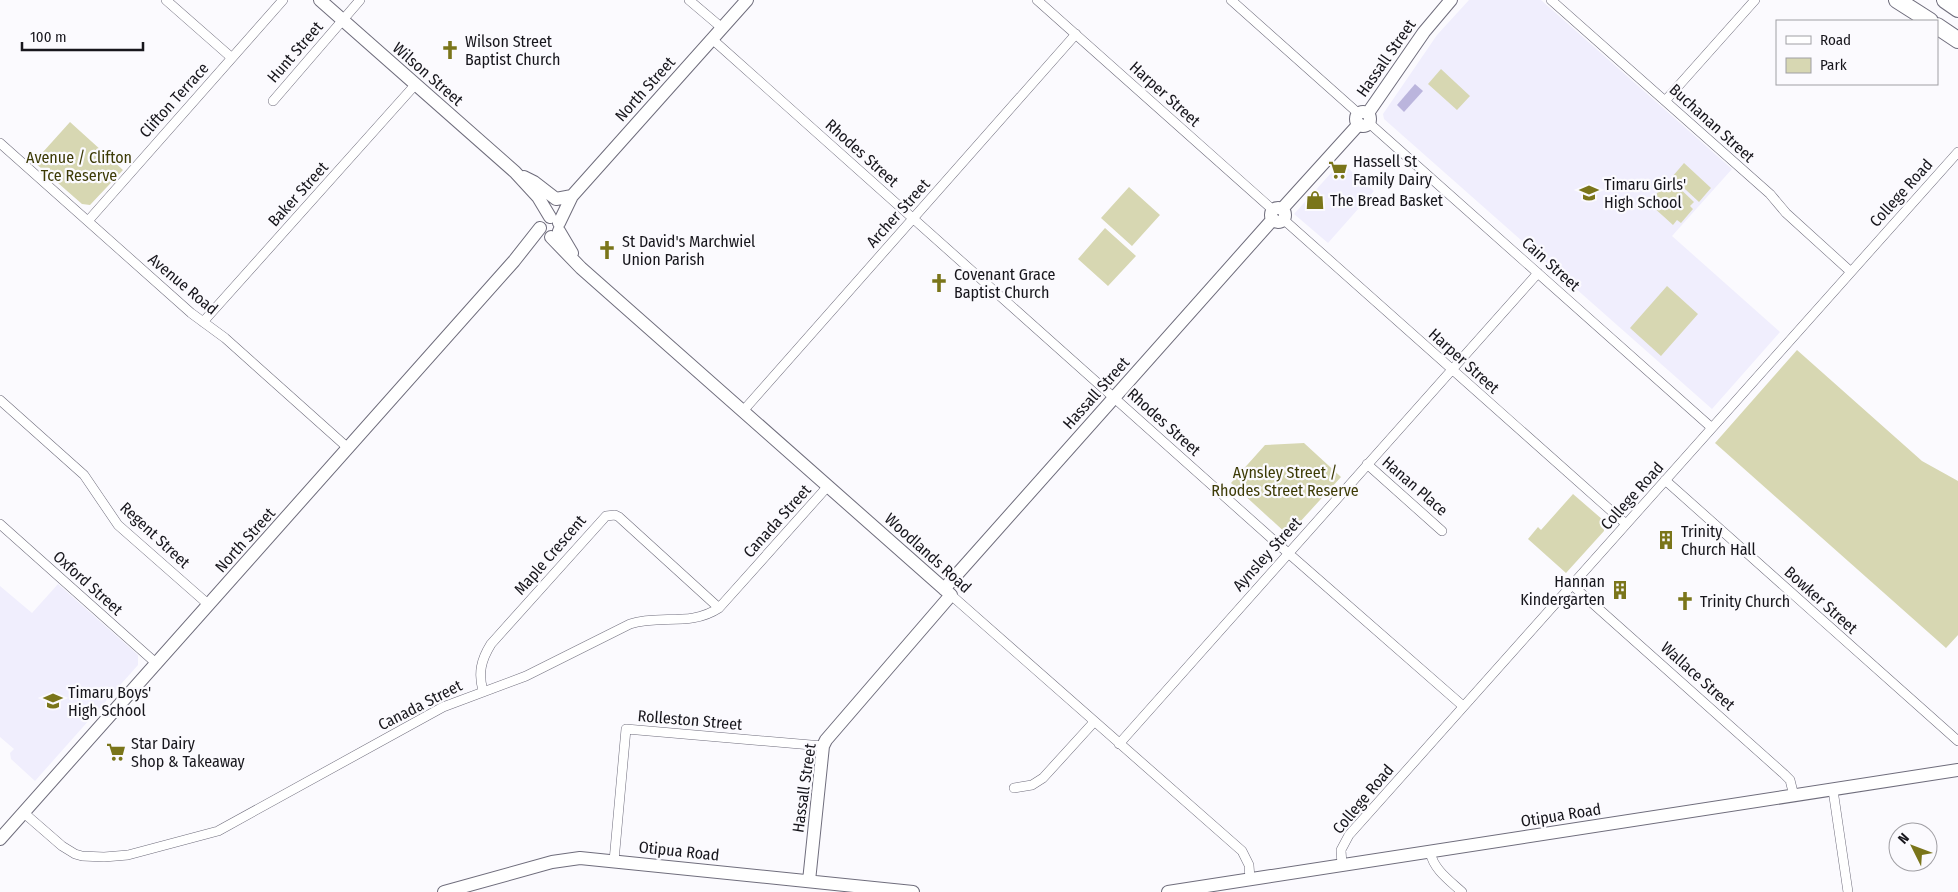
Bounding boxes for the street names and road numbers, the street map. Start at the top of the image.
street label: Hassall Street [1352,15,1420,100]
street label: Hunt Street [263,17,327,86]
street label: Wilson Street [389,38,468,110]
street label: North Street [611,52,679,125]
street label: Harper Street [1126,57,1205,131]
street label: Clifton Terrace [135,59,213,141]
street label: Buchanan Street [1665,80,1759,167]
street label: Rhodes Street [821,115,903,191]
street label: College Road [1866,155,1936,231]
street label: Baker Street [264,157,333,230]
street label: Archer Street [862,174,934,251]
street label: Cain Street [1518,233,1584,295]
street label: Avenue Road [144,249,222,319]
street label: Harper Street [1425,324,1504,398]
street label: Hassall Street [1059,353,1134,433]
street label: Rhodes Street [1123,384,1205,460]
street label: Hanan Place [1378,452,1452,520]
street label: College Road [1597,458,1667,534]
street label: Canada Street [739,480,815,561]
street label: Regent Street [116,498,194,573]
street label: North Street [211,503,279,576]
street label: Woodlands Road [881,509,975,597]
street label: Maple Crescent [510,511,590,599]
street label: Aynsley Street [1229,513,1306,595]
street label: Oxford Street [49,547,127,620]
street label: Bowker Street [1781,562,1862,638]
street label: Wallace Street [1657,638,1739,715]
street label: Canada Street [375,675,466,734]
street label: Rolleston Street [637,706,744,734]
street label: Hassall Street [788,741,820,834]
street label: College Road [1329,760,1397,838]
street label: Otipua Road [1520,799,1602,831]
street label: Otipua Road [638,837,720,865]

